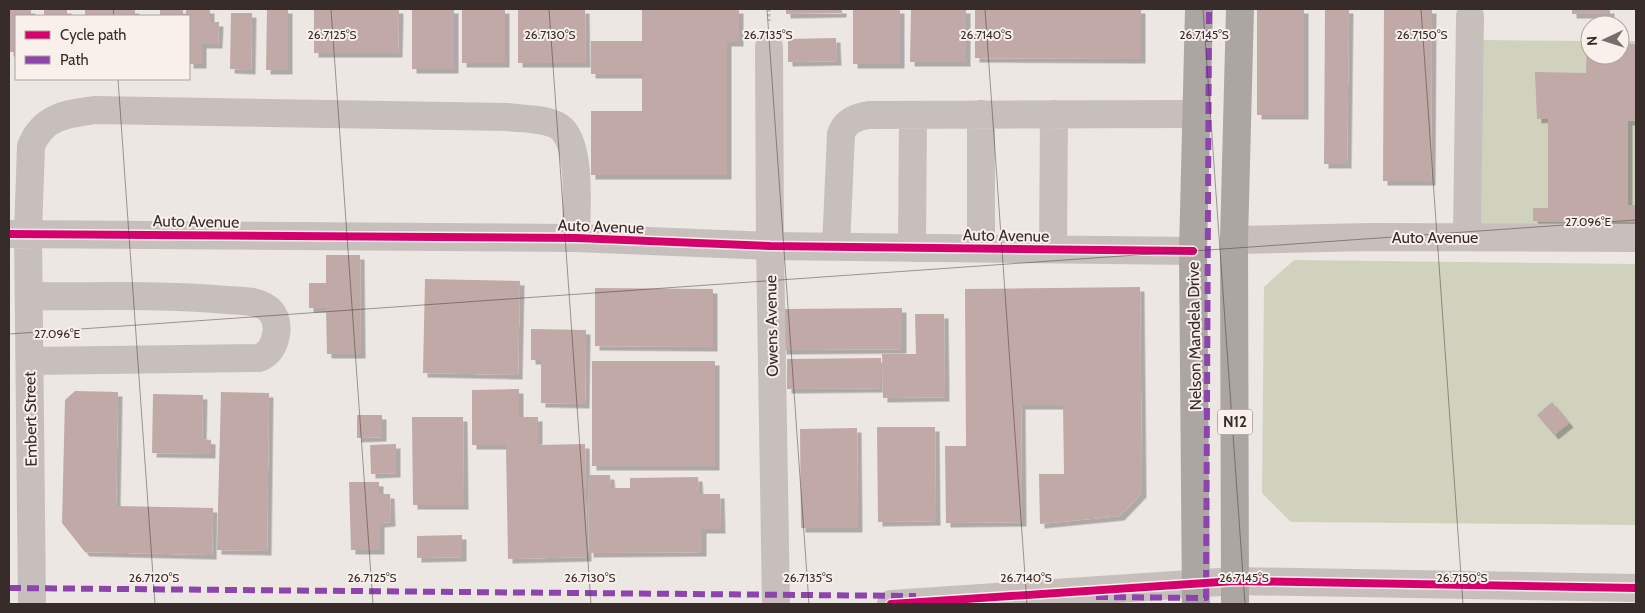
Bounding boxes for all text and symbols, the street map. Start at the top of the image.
legend [15,15,190,80]
north arrow [1580,15,1630,65]
text: Cycle path [60,26,126,44]
text: 26.7125°S [308,27,356,42]
text: 26.7130°S [525,27,575,42]
text: 26.7135°S [743,27,793,42]
text: 26.7140°S [960,27,1012,42]
text: 26.7145°S [1179,27,1229,42]
text: 26.7150°S [1397,27,1447,42]
text: N [1583,35,1601,46]
text: Path [60,51,89,69]
street label: Auto Avenue [153,211,239,232]
text: 27.096°E [1565,214,1611,229]
street label: Auto Avenue [557,215,645,238]
street label: Auto Avenue [963,225,1049,246]
street label: Auto Avenue [1392,228,1478,247]
street label: Nelson Mandela Drive [1184,262,1205,410]
street label: Owens Avenue [761,275,782,377]
text: 27.096°E [34,326,80,341]
street label: Embert Street [20,371,41,467]
road number: N12 [1218,410,1252,434]
text: 26.7120°S [129,570,179,585]
text: 26.7125°S [348,570,396,585]
text: 26.7130°S [565,570,615,585]
text: 26.7135°S [783,570,833,585]
text: 26.7140°S [1000,570,1052,585]
text: 26.7145°S [1219,570,1269,585]
text: 26.7150°S [1437,570,1487,585]

